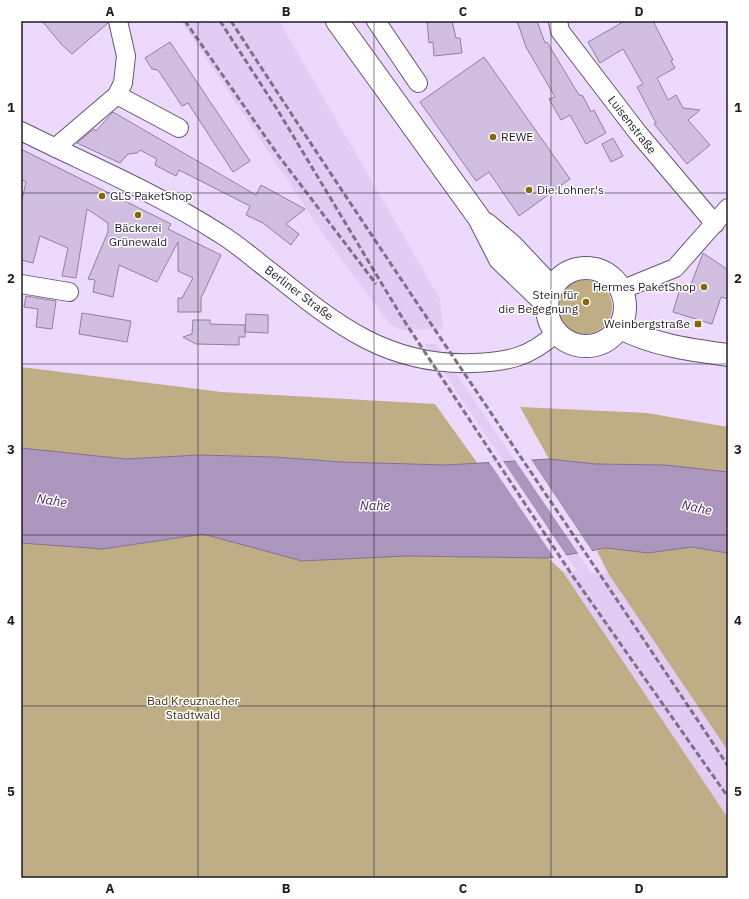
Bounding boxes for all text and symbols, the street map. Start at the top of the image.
text: A [106,3,115,20]
text: B [282,3,291,20]
text: C [459,3,468,20]
text: D [634,3,644,20]
street label: Luisenstraße [605,93,660,157]
text: 1 [7,99,15,116]
text: 1 [734,99,742,116]
place label: REWE [501,129,533,144]
marker: REWE [488,132,498,142]
place label: Die Lohner's [537,182,604,197]
marker: Die Lohner's [524,185,534,195]
place label: GLS PaketShop [110,188,192,203]
marker: GLS PaketShop [97,191,107,201]
marker: Bäckerei Grünewald [133,210,143,220]
place label: Bäckerei Grünewald [109,220,167,249]
street label: Berliner Straße [262,262,337,323]
text: 2 [7,270,15,287]
text: 2 [734,270,742,287]
place label: Hermes PaketShop [593,279,696,294]
marker: Hermes PaketShop [699,282,709,292]
place label: Stein für die Begegnung [498,287,579,316]
marker: Stein für die Begegnung [581,297,591,307]
place label: Weinbergstraße [604,316,690,331]
marker: Weinbergstraße [693,319,703,329]
text: 3 [7,441,15,458]
text: 3 [734,441,742,458]
water label: Nahe [36,490,69,511]
water label: Nahe [680,496,714,519]
water label: Nahe [360,497,391,514]
text: 4 [7,612,15,629]
text: 4 [734,612,742,629]
park label: Bad Kreuznacher Stadtwald [147,693,240,722]
text: 5 [7,783,15,800]
text: 5 [734,783,742,800]
text: A [106,880,115,897]
text: B [282,880,291,897]
text: C [459,880,468,897]
text: D [634,880,644,897]

